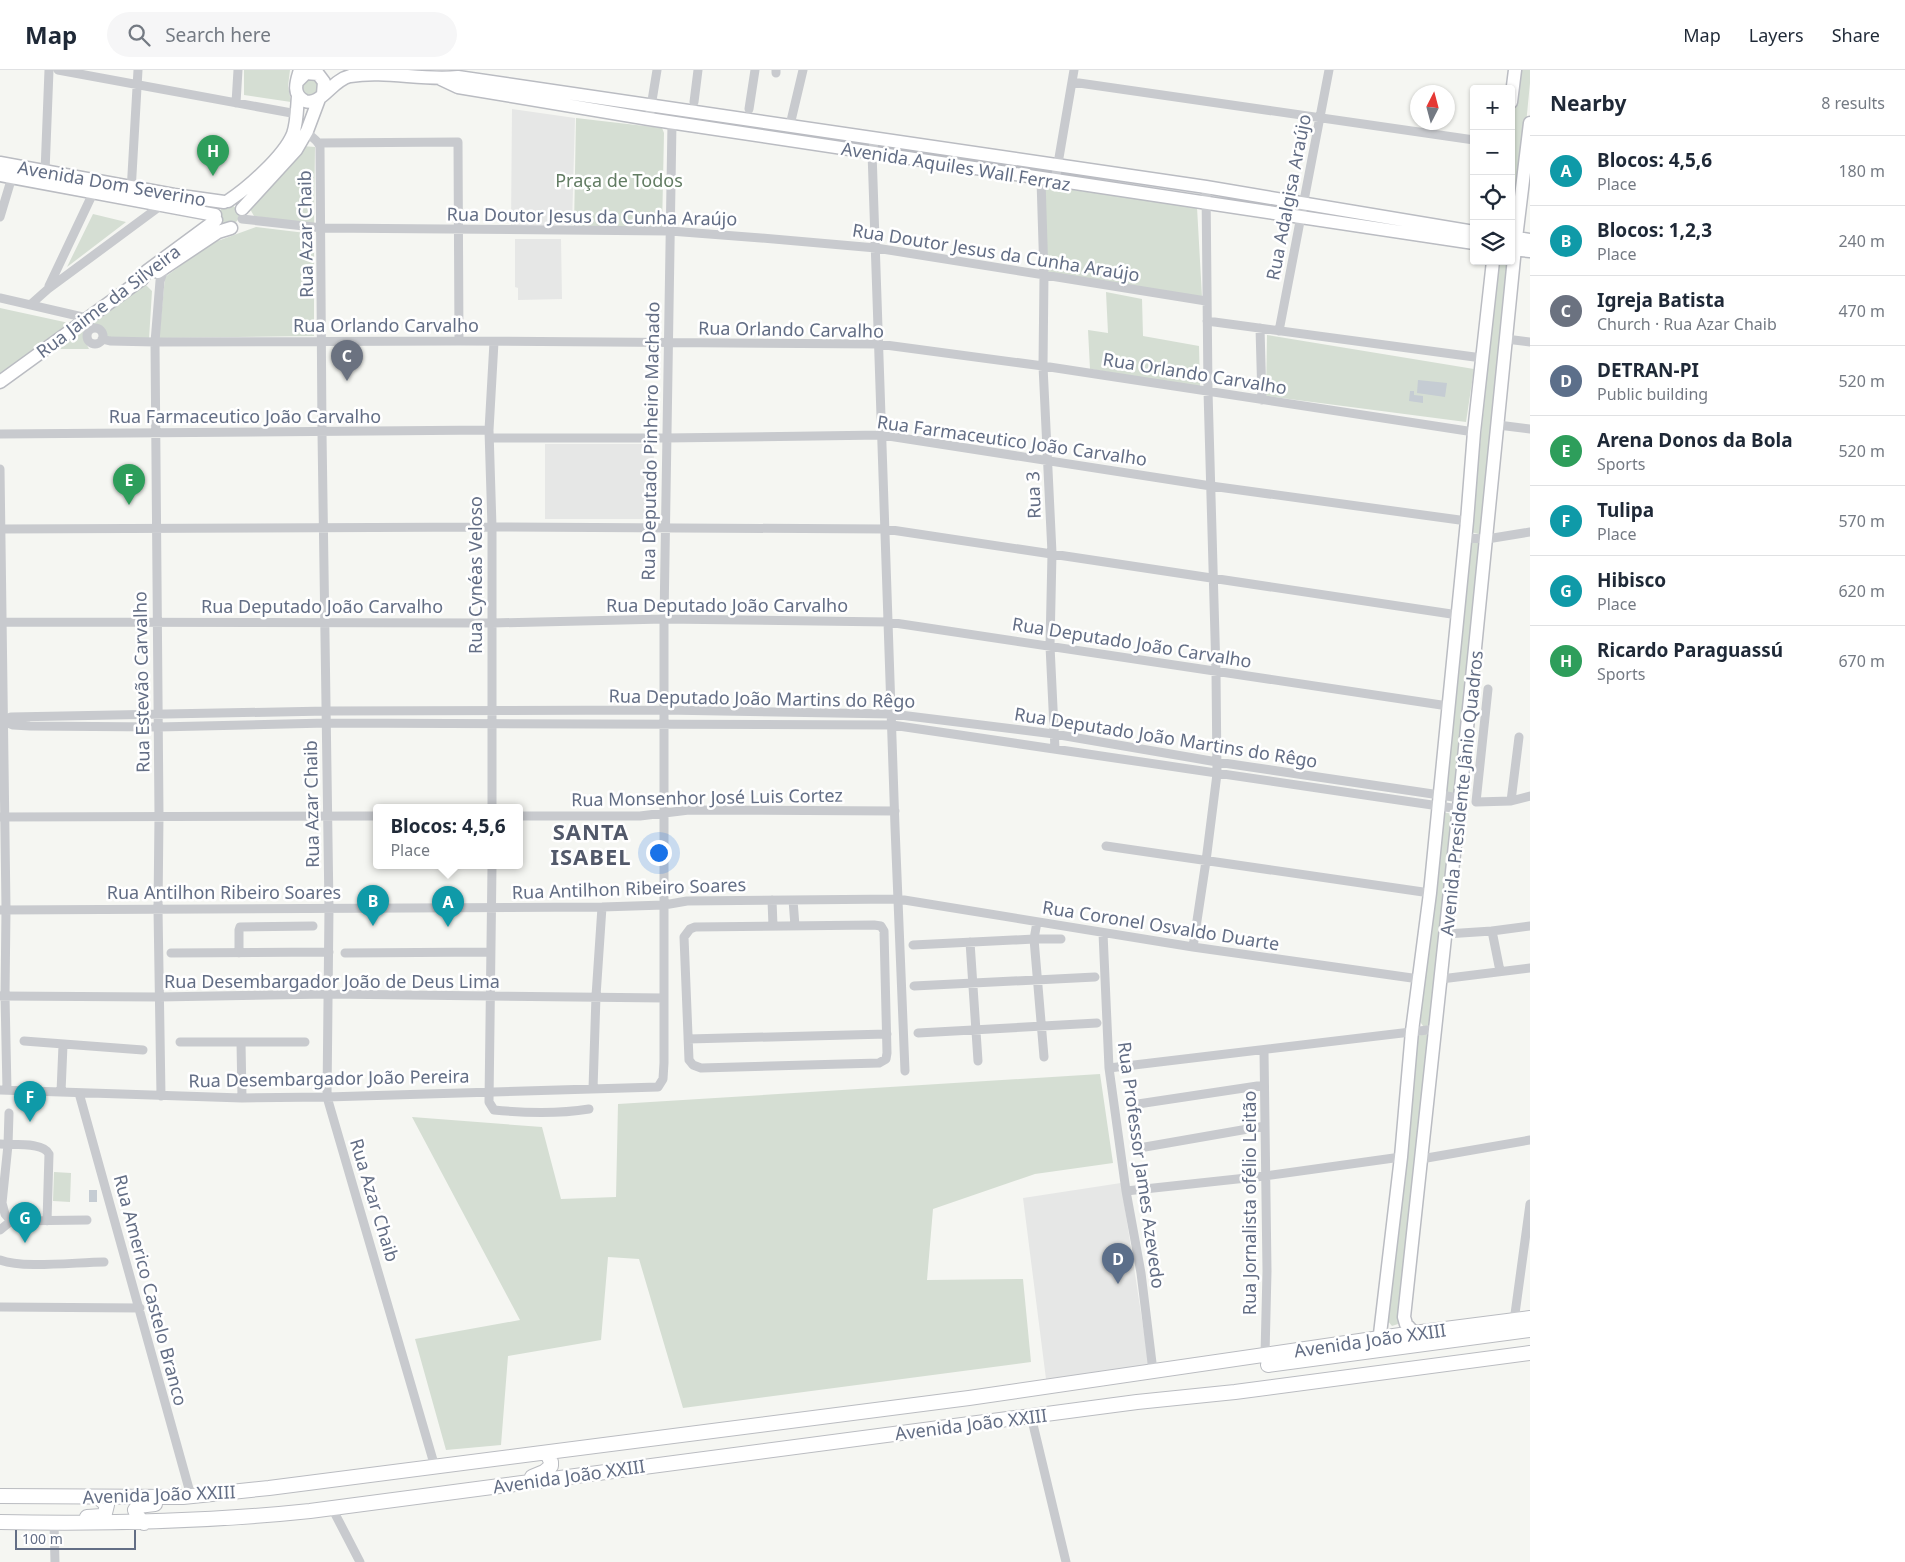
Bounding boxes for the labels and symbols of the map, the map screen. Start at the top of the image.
north arrow [1410,85,1455,130]
street label: Rua Adalgisa Araújo [1260,112,1316,282]
pin: H [197,135,229,176]
street label: Avenida Aquiles Wall Ferraz [840,136,1072,196]
street label: Avenida Dom Severino [16,155,208,211]
park label: Praça de Todos [555,168,683,192]
street label: Rua Azar Chaib [292,170,318,298]
street label: Rua Doutor Jesus da Cunha Araújo [447,201,737,231]
street label: Rua Doutor Jesus da Cunha Araújo [851,217,1141,287]
street label: Rua Jaime da Silveira [31,239,185,363]
street label: Rua Deputado Pinheiro Machado [636,301,664,581]
street label: Rua Orlando Carvalho [293,313,479,337]
street label: Rua Orlando Carvalho [698,315,884,343]
pin: C [331,340,363,381]
street label: Rua Orlando Carvalho [1101,347,1289,399]
street label: Rua Farmaceutico João Carvalho [109,404,381,428]
street label: Rua Farmaceutico João Carvalho [875,409,1149,471]
pin: E [113,464,145,505]
street label: Rua 3 [1020,471,1046,519]
street label: Rua Cynéas Veloso [463,496,487,654]
street label: Rua Estevão Carvalho [127,591,155,773]
street label: Rua Deputado João Carvalho [606,593,848,617]
street label: Rua Deputado João Carvalho [201,594,443,618]
street label: Rua Deputado João Carvalho [1011,611,1253,673]
street label: Avenida Presidente Jânio Quadros [1434,649,1488,937]
street label: Rua Deputado João Martins do Rêgo [608,683,916,713]
street label: Rua Deputado João Martins do Rêgo [1013,701,1319,773]
street label: Rua Azar Chaib [298,740,324,868]
street label: Rua Monsenhor José Luis Cortez [571,783,843,811]
district label: SANTA ISABEL [550,816,632,871]
your location [646,840,672,866]
street label: Rua Antilhon Ribeiro Soares [511,872,747,904]
street label: Rua Antilhon Ribeiro Soares [107,880,341,904]
pin: B [357,885,389,926]
pin: A [432,886,464,927]
street label: Rua Coronel Osvaldo Duarte [1041,894,1281,956]
street label: Rua Desembargador João de Deus Lima [164,969,500,993]
street label: Rua Professor James Azevedo [1113,1040,1171,1290]
street label: Rua Desembargador João Pereira [188,1064,470,1092]
pin: F [14,1081,46,1122]
street label: Rua Jornalista ofélio Leitão [1237,1091,1261,1315]
street label: Rua Azar Chaib [345,1135,405,1265]
street label: Rua Americo Castelo Branco [109,1172,193,1408]
pin: G [9,1202,41,1243]
pin: D [1102,1243,1134,1284]
street label: Avenida João XXIII [1292,1317,1448,1363]
street label: Avenida João XXIII [893,1403,1049,1445]
street label: Avenida João XXIII [491,1453,647,1499]
street label: Avenida João XXIII [82,1479,236,1509]
scale bar [15,1527,136,1550]

